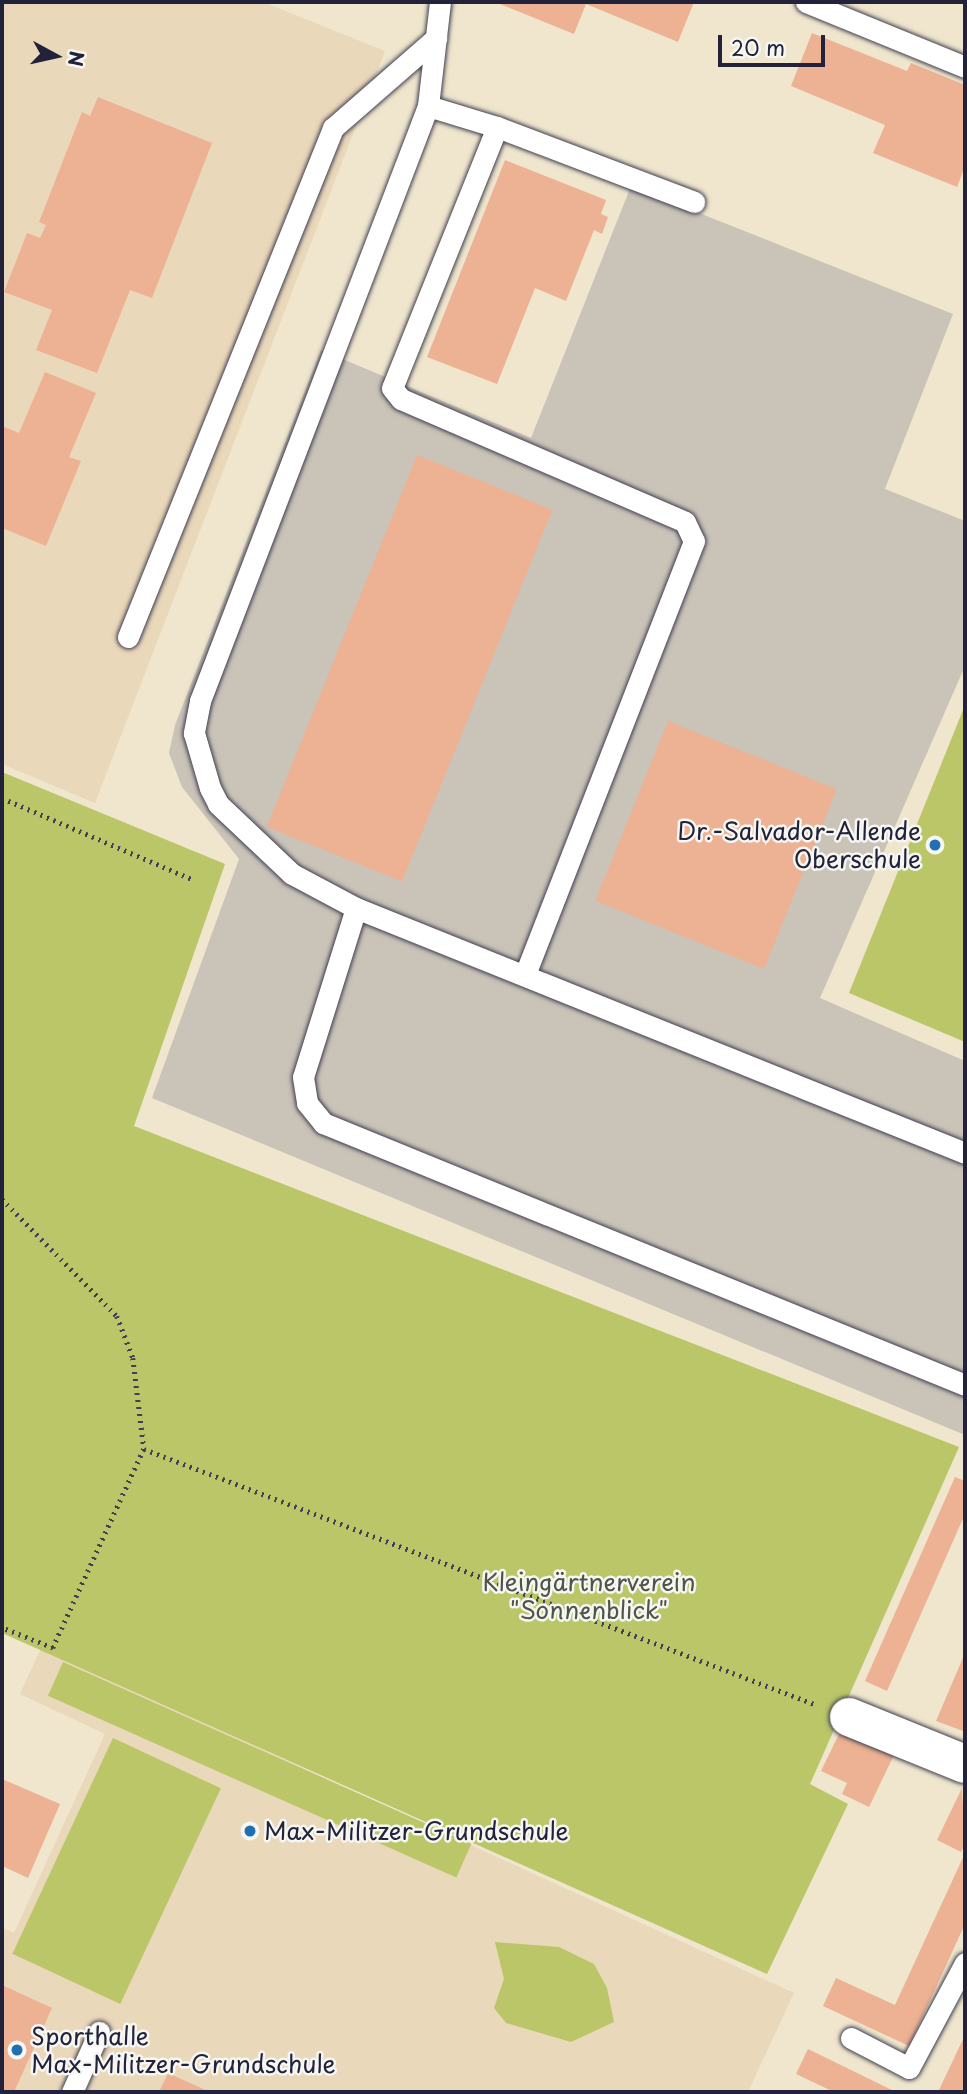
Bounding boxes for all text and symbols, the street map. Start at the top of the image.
north arrow [21,21,91,91]
scale bar [722,21,829,65]
text: 20 m [731,31,785,63]
text: N [62,50,92,68]
place label: Dr.-Salvador-Allende Oberschule [677,817,921,873]
marker: Dr.-Salvador-Allende Oberschule [927,837,943,853]
park label: Kleingärtnerverein "Sonnenblick" [483,1568,695,1624]
place label: Max-Militzer-Grundschule [264,1817,569,1845]
marker: Max-Militzer-Grundschule [242,1823,258,1839]
place label: Sporthalle Max-Militzer-Grundschule [31,2022,336,2078]
marker: Sporthalle Max-Militzer-Grundschule [9,2042,25,2058]

